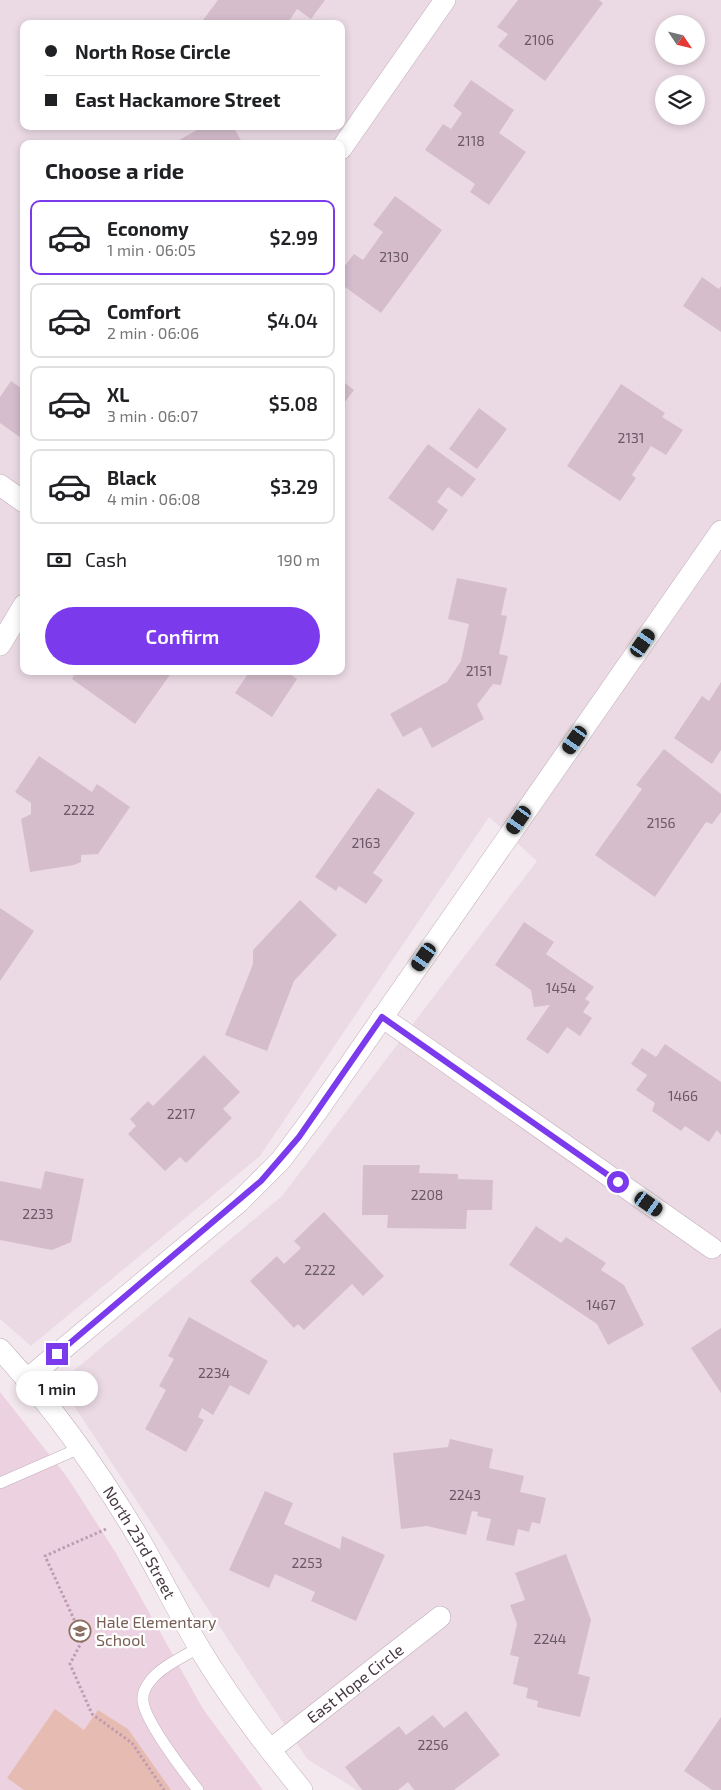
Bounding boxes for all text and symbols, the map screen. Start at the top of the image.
north arrow [655,15,705,65]
map controls [655,15,705,125]
house number: 2106 [524,31,554,48]
text: North Rose Circle [75,40,231,63]
button: layers [655,75,705,125]
text: East Hackamore Street [75,88,281,111]
house number: 2118 [457,132,485,149]
text: Choose a ride [45,157,184,183]
icon: car [47,215,92,260]
text: Economy [107,217,189,240]
text: $2.99 [270,226,318,249]
text: 1 min · 06:05 [107,240,196,259]
house number: 2130 [379,248,409,265]
icon: car [47,298,92,343]
text: Comfort [107,300,181,323]
text: $4.04 [267,309,318,332]
text: 2 min · 06:06 [107,323,199,342]
icon: car [47,381,92,426]
text: XL [107,383,129,406]
text: $5.08 [269,392,318,415]
text: 3 min · 06:07 [107,406,198,425]
house number: 2131 [618,429,644,446]
icon: car [47,464,92,509]
text: Black [107,466,157,489]
text: $3.29 [270,475,318,498]
text: 4 min · 06:08 [107,489,201,508]
icon: cash [45,546,73,574]
text: Cash [85,548,127,571]
text: 190 m [277,550,320,569]
button: Confirm [45,607,320,665]
car [628,626,657,660]
house number: 2151 [466,662,492,679]
car [560,723,589,757]
house number: 2222 [63,801,95,818]
car [504,803,533,837]
house number: 2156 [647,814,675,831]
house number: 2163 [351,834,381,851]
car [409,940,438,974]
house number: 1454 [546,979,576,996]
house number: 1466 [668,1087,698,1104]
house number: 2217 [167,1105,195,1122]
route start [607,1171,629,1193]
house number: 2208 [411,1186,443,1203]
car [632,1189,665,1219]
house number: 2233 [22,1205,54,1222]
house number: 2222 [304,1261,336,1278]
house number: 1467 [586,1296,616,1313]
route end [46,1343,68,1365]
house number: 2234 [198,1364,230,1381]
callout: 1 min [16,1372,98,1406]
text: 1 min [38,1379,76,1398]
street label: North 23rd Street [100,1482,180,1602]
house number: 2243 [449,1486,481,1503]
house number: 2253 [291,1554,323,1571]
place label: Hale Elementary School [96,1612,217,1649]
school or university icon: Hale Elementary School [68,1619,92,1643]
house number: 2244 [534,1630,566,1647]
street label: East Hope Circle [303,1639,407,1727]
house number: 2256 [417,1736,449,1753]

